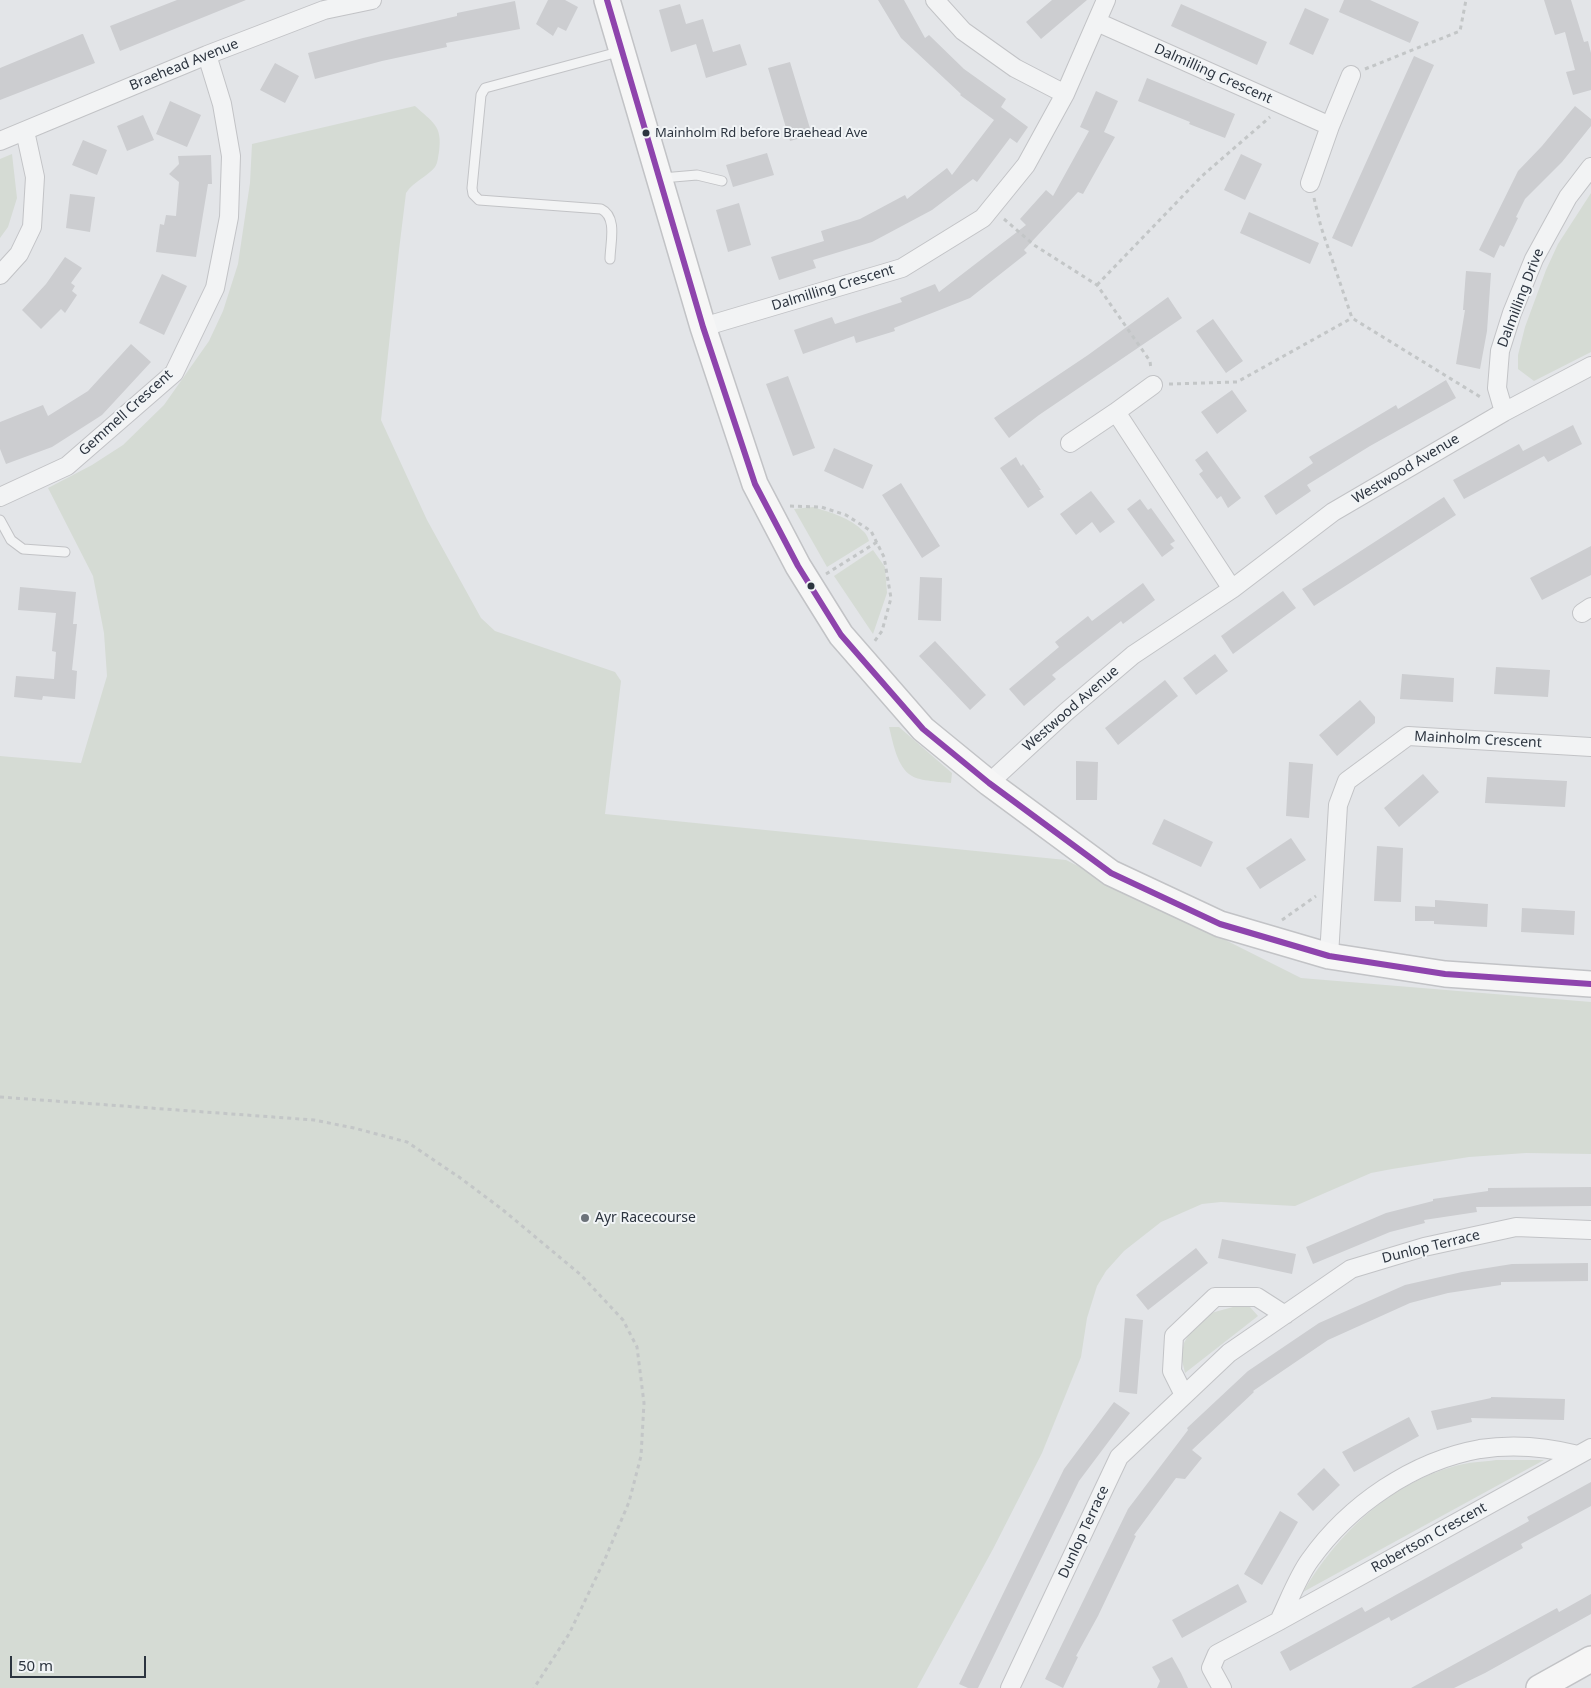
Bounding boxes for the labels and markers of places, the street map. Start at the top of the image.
place label: Mainholm Rd before Braehead Ave [655,125,868,141]
marker: Mainholm Rd before Braehead Ave [641,128,651,138]
unlabelled marker [806,581,816,591]
place label: Ayr Racecourse [595,1210,696,1226]
marker: Ayr Racecourse [579,1212,591,1224]

